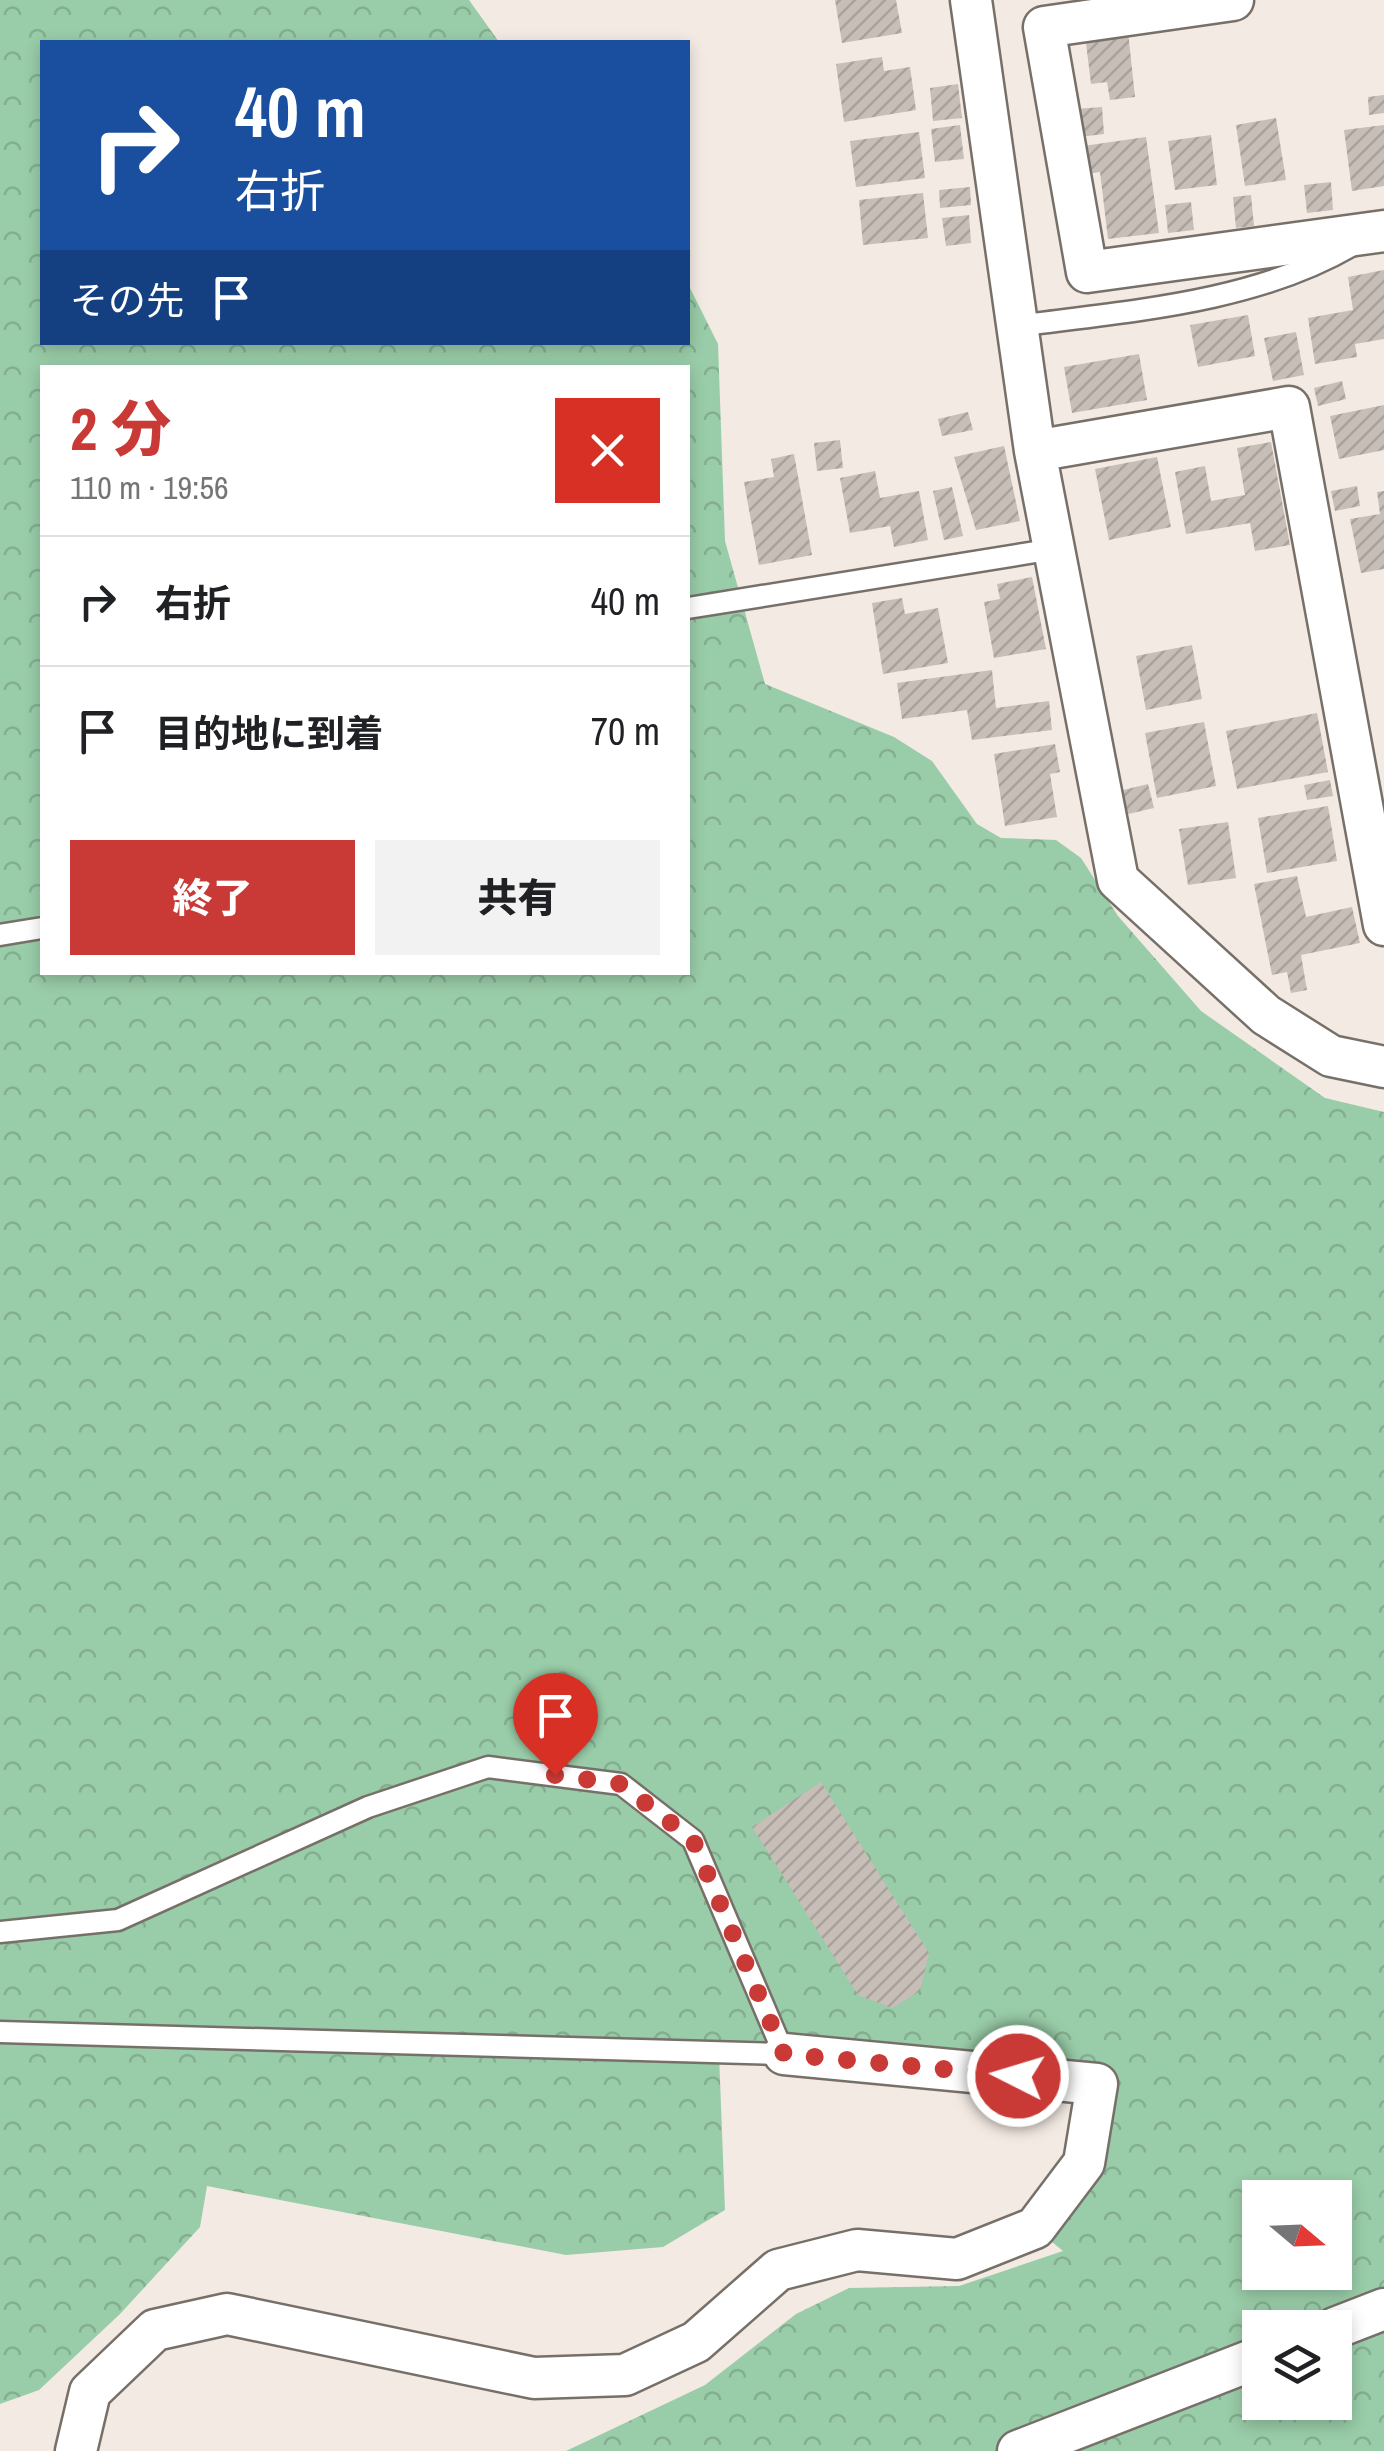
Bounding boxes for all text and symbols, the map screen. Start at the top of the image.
text: 40 m [235,65,366,159]
icon: right [70,80,200,210]
text: 右折 [235,160,325,221]
icon: arrive [204,270,259,325]
text: その先 [70,275,184,326]
text: 2 分 [70,388,171,469]
button: close [555,398,660,503]
text: 110 m · 19:56 [70,466,229,509]
icon: right [70,574,125,629]
text: 40 m [591,576,660,627]
text: 右折 [155,578,231,629]
icon: arrive [70,704,125,759]
text: 70 m [591,706,660,757]
text: 目的地に到着 [155,708,383,759]
button: 終了 [70,840,355,955]
button: 共有 [375,840,660,955]
pin [513,1673,598,1776]
icon: arrive [528,1688,583,1743]
position arrow [966,2024,1070,2128]
north arrow [1242,2180,1352,2290]
map controls [1242,2180,1352,2420]
button: layers [1242,2310,1352,2420]

